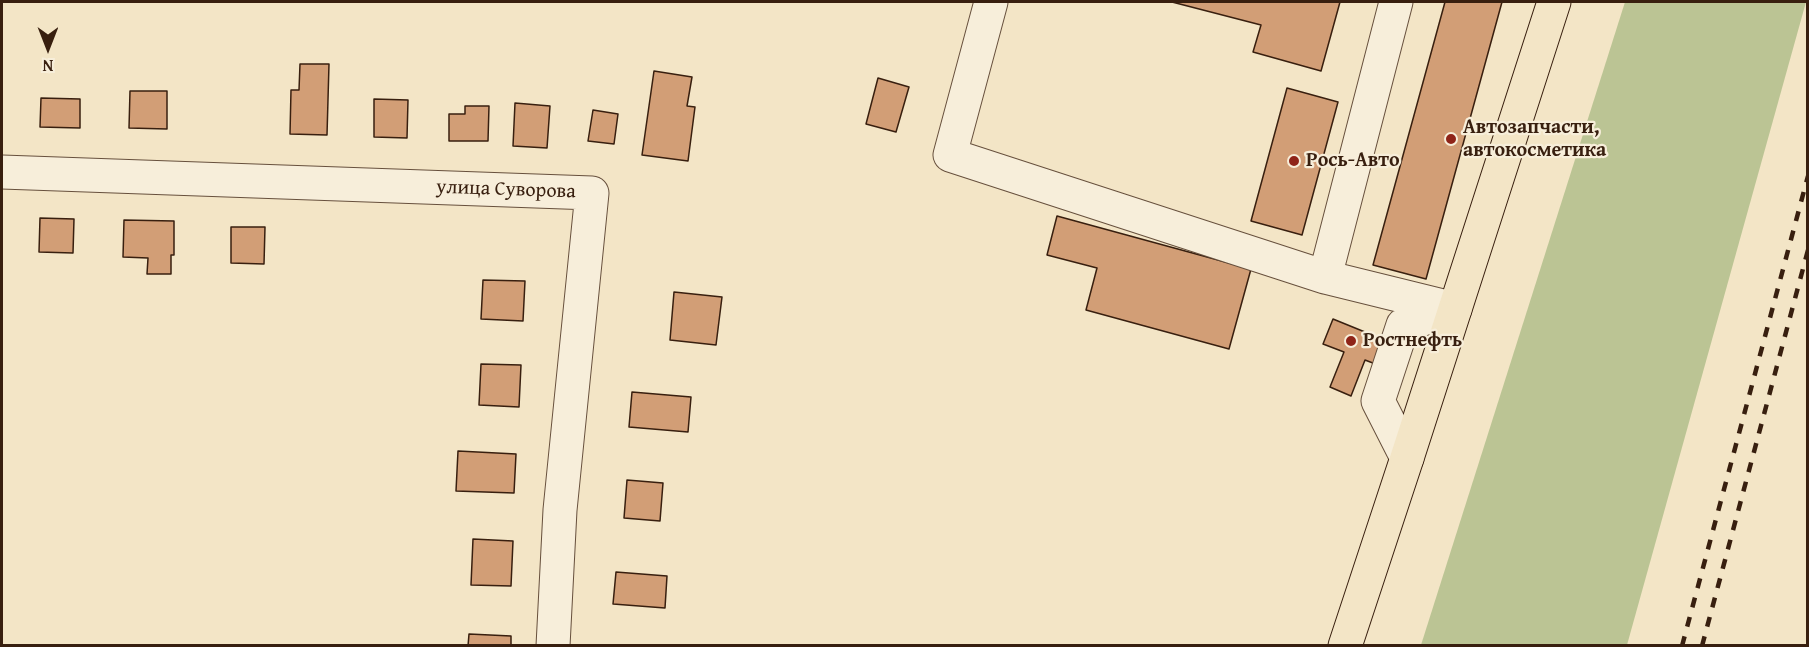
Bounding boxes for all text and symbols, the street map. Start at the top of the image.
north arrow [18,18,78,78]
text: N [43,54,53,78]
place label: Автозапчасти, автокосметика [1463,116,1606,163]
marker: Автозапчасти, автокосметика [1444,132,1458,146]
place label: Рось-Авто [1306,149,1400,173]
marker: Рось-Авто [1287,154,1301,168]
street label: улица Суворова [436,176,576,204]
place label: Ростнефть [1363,329,1462,353]
marker: Ростнефть [1344,334,1358,348]

